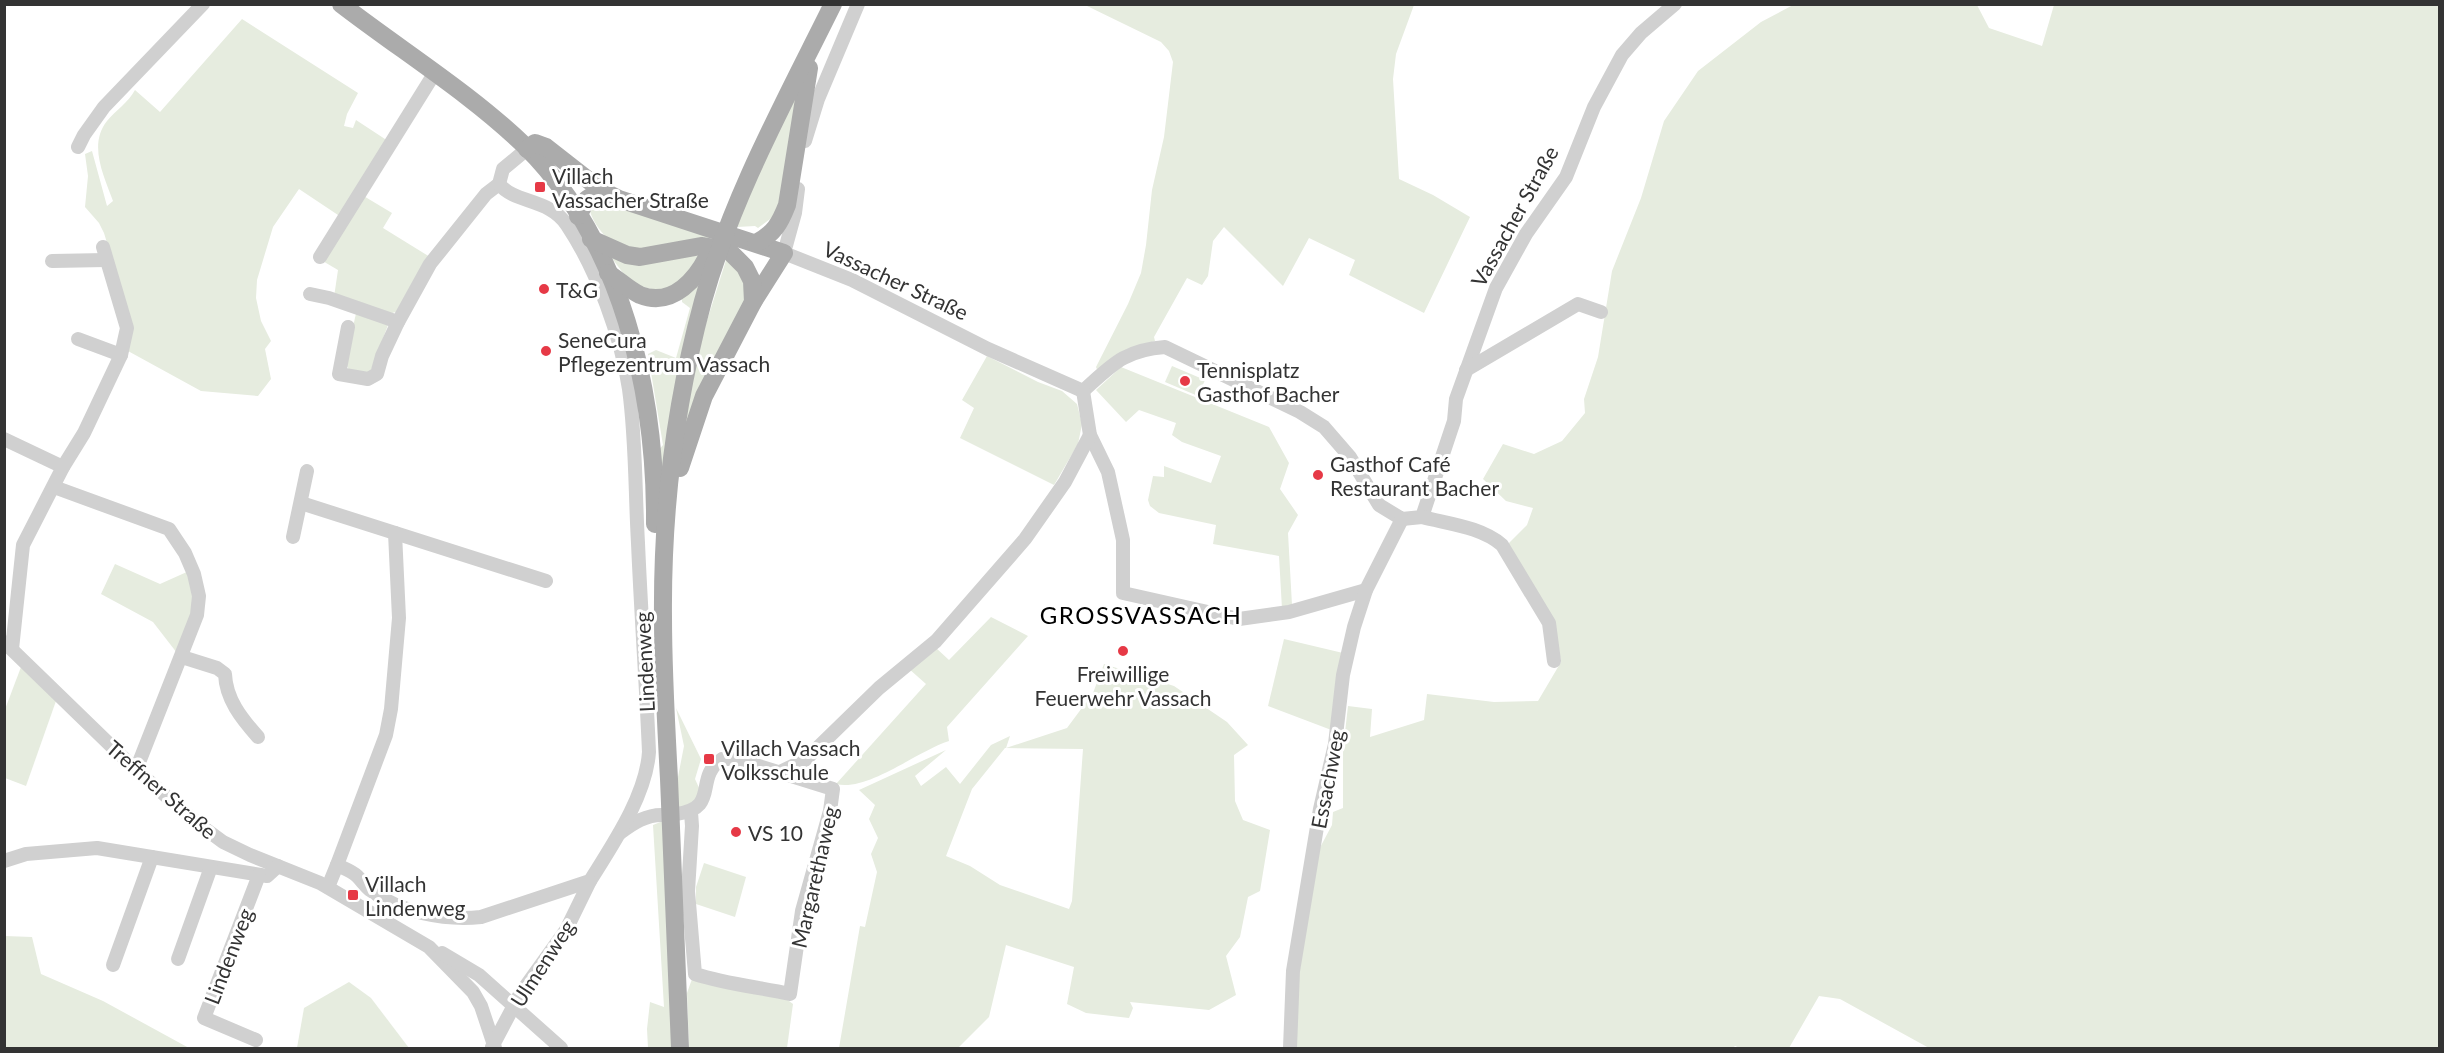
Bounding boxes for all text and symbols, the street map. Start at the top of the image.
street label: Vassacher Straße [1465,141,1563,291]
place label: Villach Vassacher Straße [552,163,709,212]
marker: Villach Vassacher Straße [533,180,547,194]
street label: Vassacher Straße [820,236,972,324]
place label: T&G [556,277,598,302]
marker: T&G [537,282,551,296]
place label: SeneCura Pflegezentrum Vassach [558,327,770,376]
marker: SeneCura Pflegezentrum Vassach [539,344,553,358]
place label: Tennisplatz Gasthof Bacher [1197,357,1340,406]
marker: Tennisplatz Gasthof Bacher [1178,374,1192,388]
place label: Gasthof Café Restaurant Bacher [1330,451,1499,500]
marker: Gasthof Café Restaurant Bacher [1311,468,1325,482]
district label: GROSSVASSACH [1040,600,1242,629]
street label: Lindenweg [629,611,659,713]
marker: Freiwillige Feuerwehr Vassach [1116,644,1130,658]
place label: Freiwillige Feuerwehr Vassach [1035,661,1211,710]
street label: Essachweg [1305,727,1349,831]
street label: Treffner Straße [102,735,222,843]
place label: Villach Vassach Volksschule [721,735,860,784]
marker: Villach Vassach Volksschule [702,752,716,766]
street label: Margarethaweg [786,804,842,950]
place label: VS 10 [748,820,803,845]
marker: VS 10 [729,825,743,839]
place label: Villach Lindenweg [365,871,465,920]
marker: Villach Lindenweg [346,888,360,902]
street label: Lindenweg [198,905,258,1007]
street label: Ulmenweg [505,915,579,1011]

